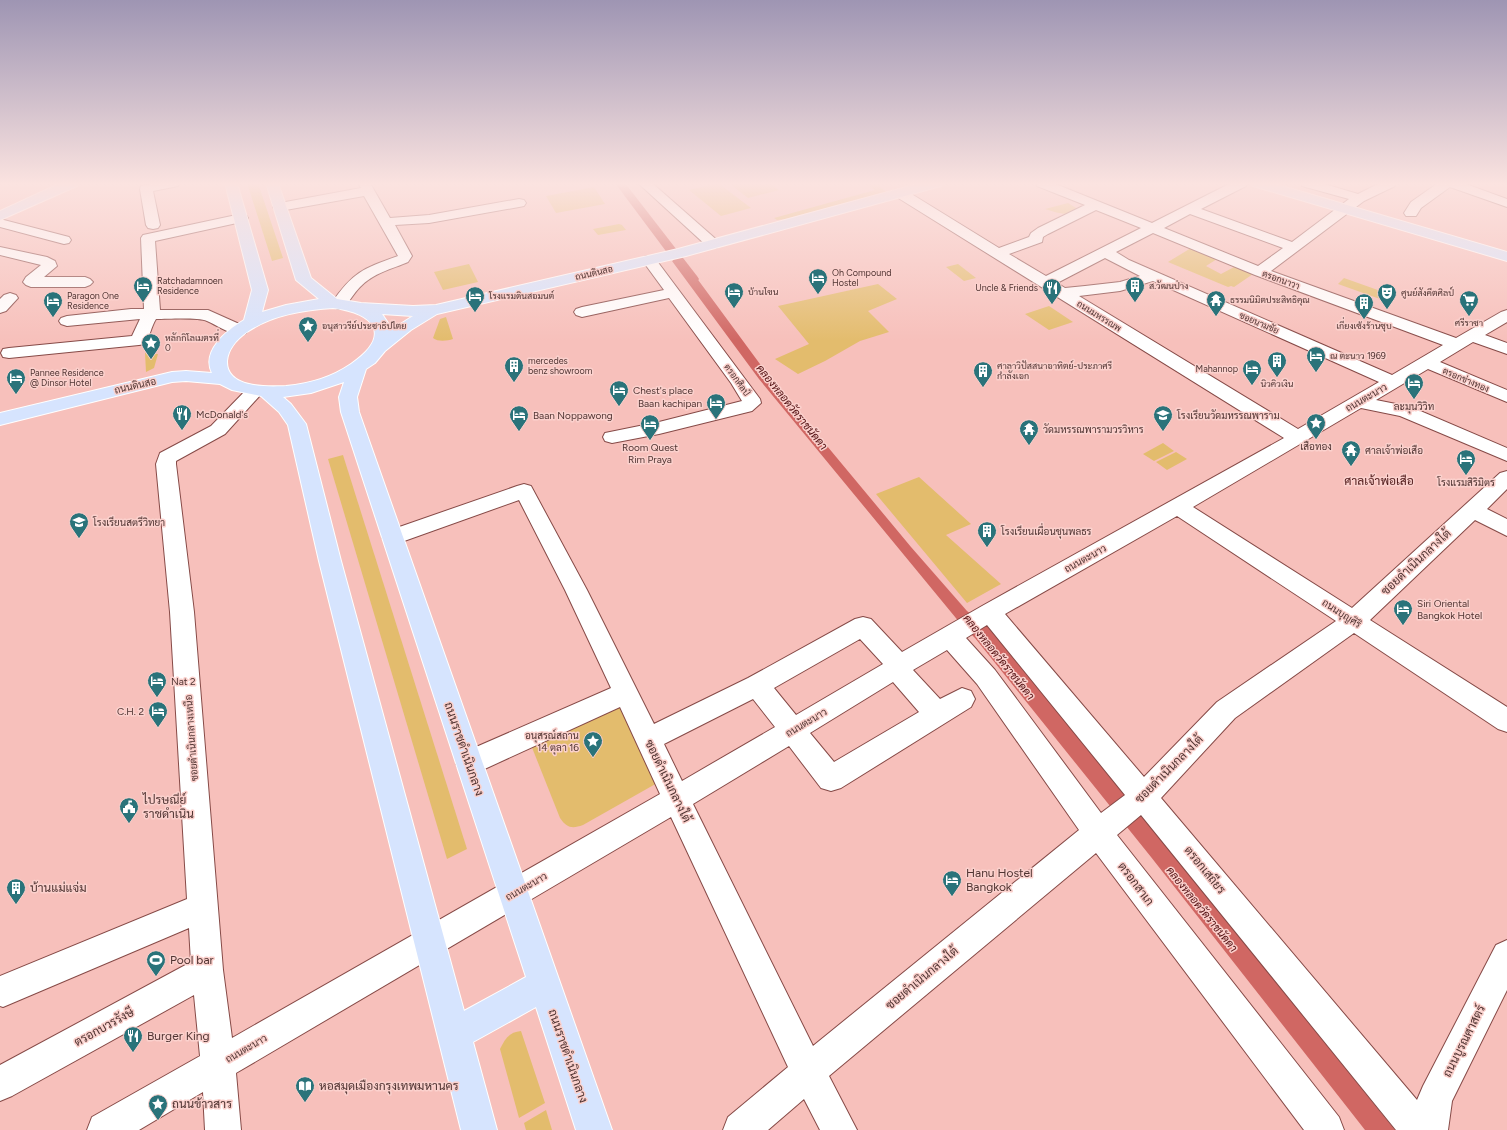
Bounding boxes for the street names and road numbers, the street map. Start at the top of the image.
street label: ถนนดินสอ [574,263,614,282]
street label: ตรอกนาวา [1261,268,1302,291]
street label: ถนนมหรรณพ [1075,297,1124,334]
street label: ซอยนามชัย [1238,309,1281,336]
street label: ตรอกศิลป์ [722,361,754,398]
street label: ตรอกช่างทอง [1441,365,1491,394]
street label: ถนนดินสอ [113,374,157,397]
street label: ถนนตะนาว [1343,380,1390,415]
street label: ซอยดำเนินกลางใต้ [1378,525,1454,598]
street label: ถนนตะนาว [1062,542,1109,575]
street label: ถนนบุญศิริ [1319,596,1364,632]
street label: ซอยดำเนินกลางเหนือ [182,694,201,782]
street label: ถนนราชดำเนินกลาง [441,700,487,798]
street label: ถนนตะนาว [783,705,829,740]
street label: ซอยดำเนินกลางใต้ [1131,731,1206,806]
street label: ซอยดำเนินกลางใต้ [642,737,695,825]
street label: ตรอกเสถียร [1182,843,1229,897]
street label: ตรอกสาเก [1115,860,1157,908]
street label: ถนนตะนาว [503,869,550,904]
street label: ซอยดำเนินกลางใต้ [882,942,962,1012]
street label: ถนนบูรณศาสตร์ [1439,1002,1489,1080]
street label: ตรอกบวรรังษี [71,1004,137,1049]
street label: ถนนราชดำเนินกลาง [545,1007,591,1105]
street label: ถนนตะนาว [223,1031,270,1066]

